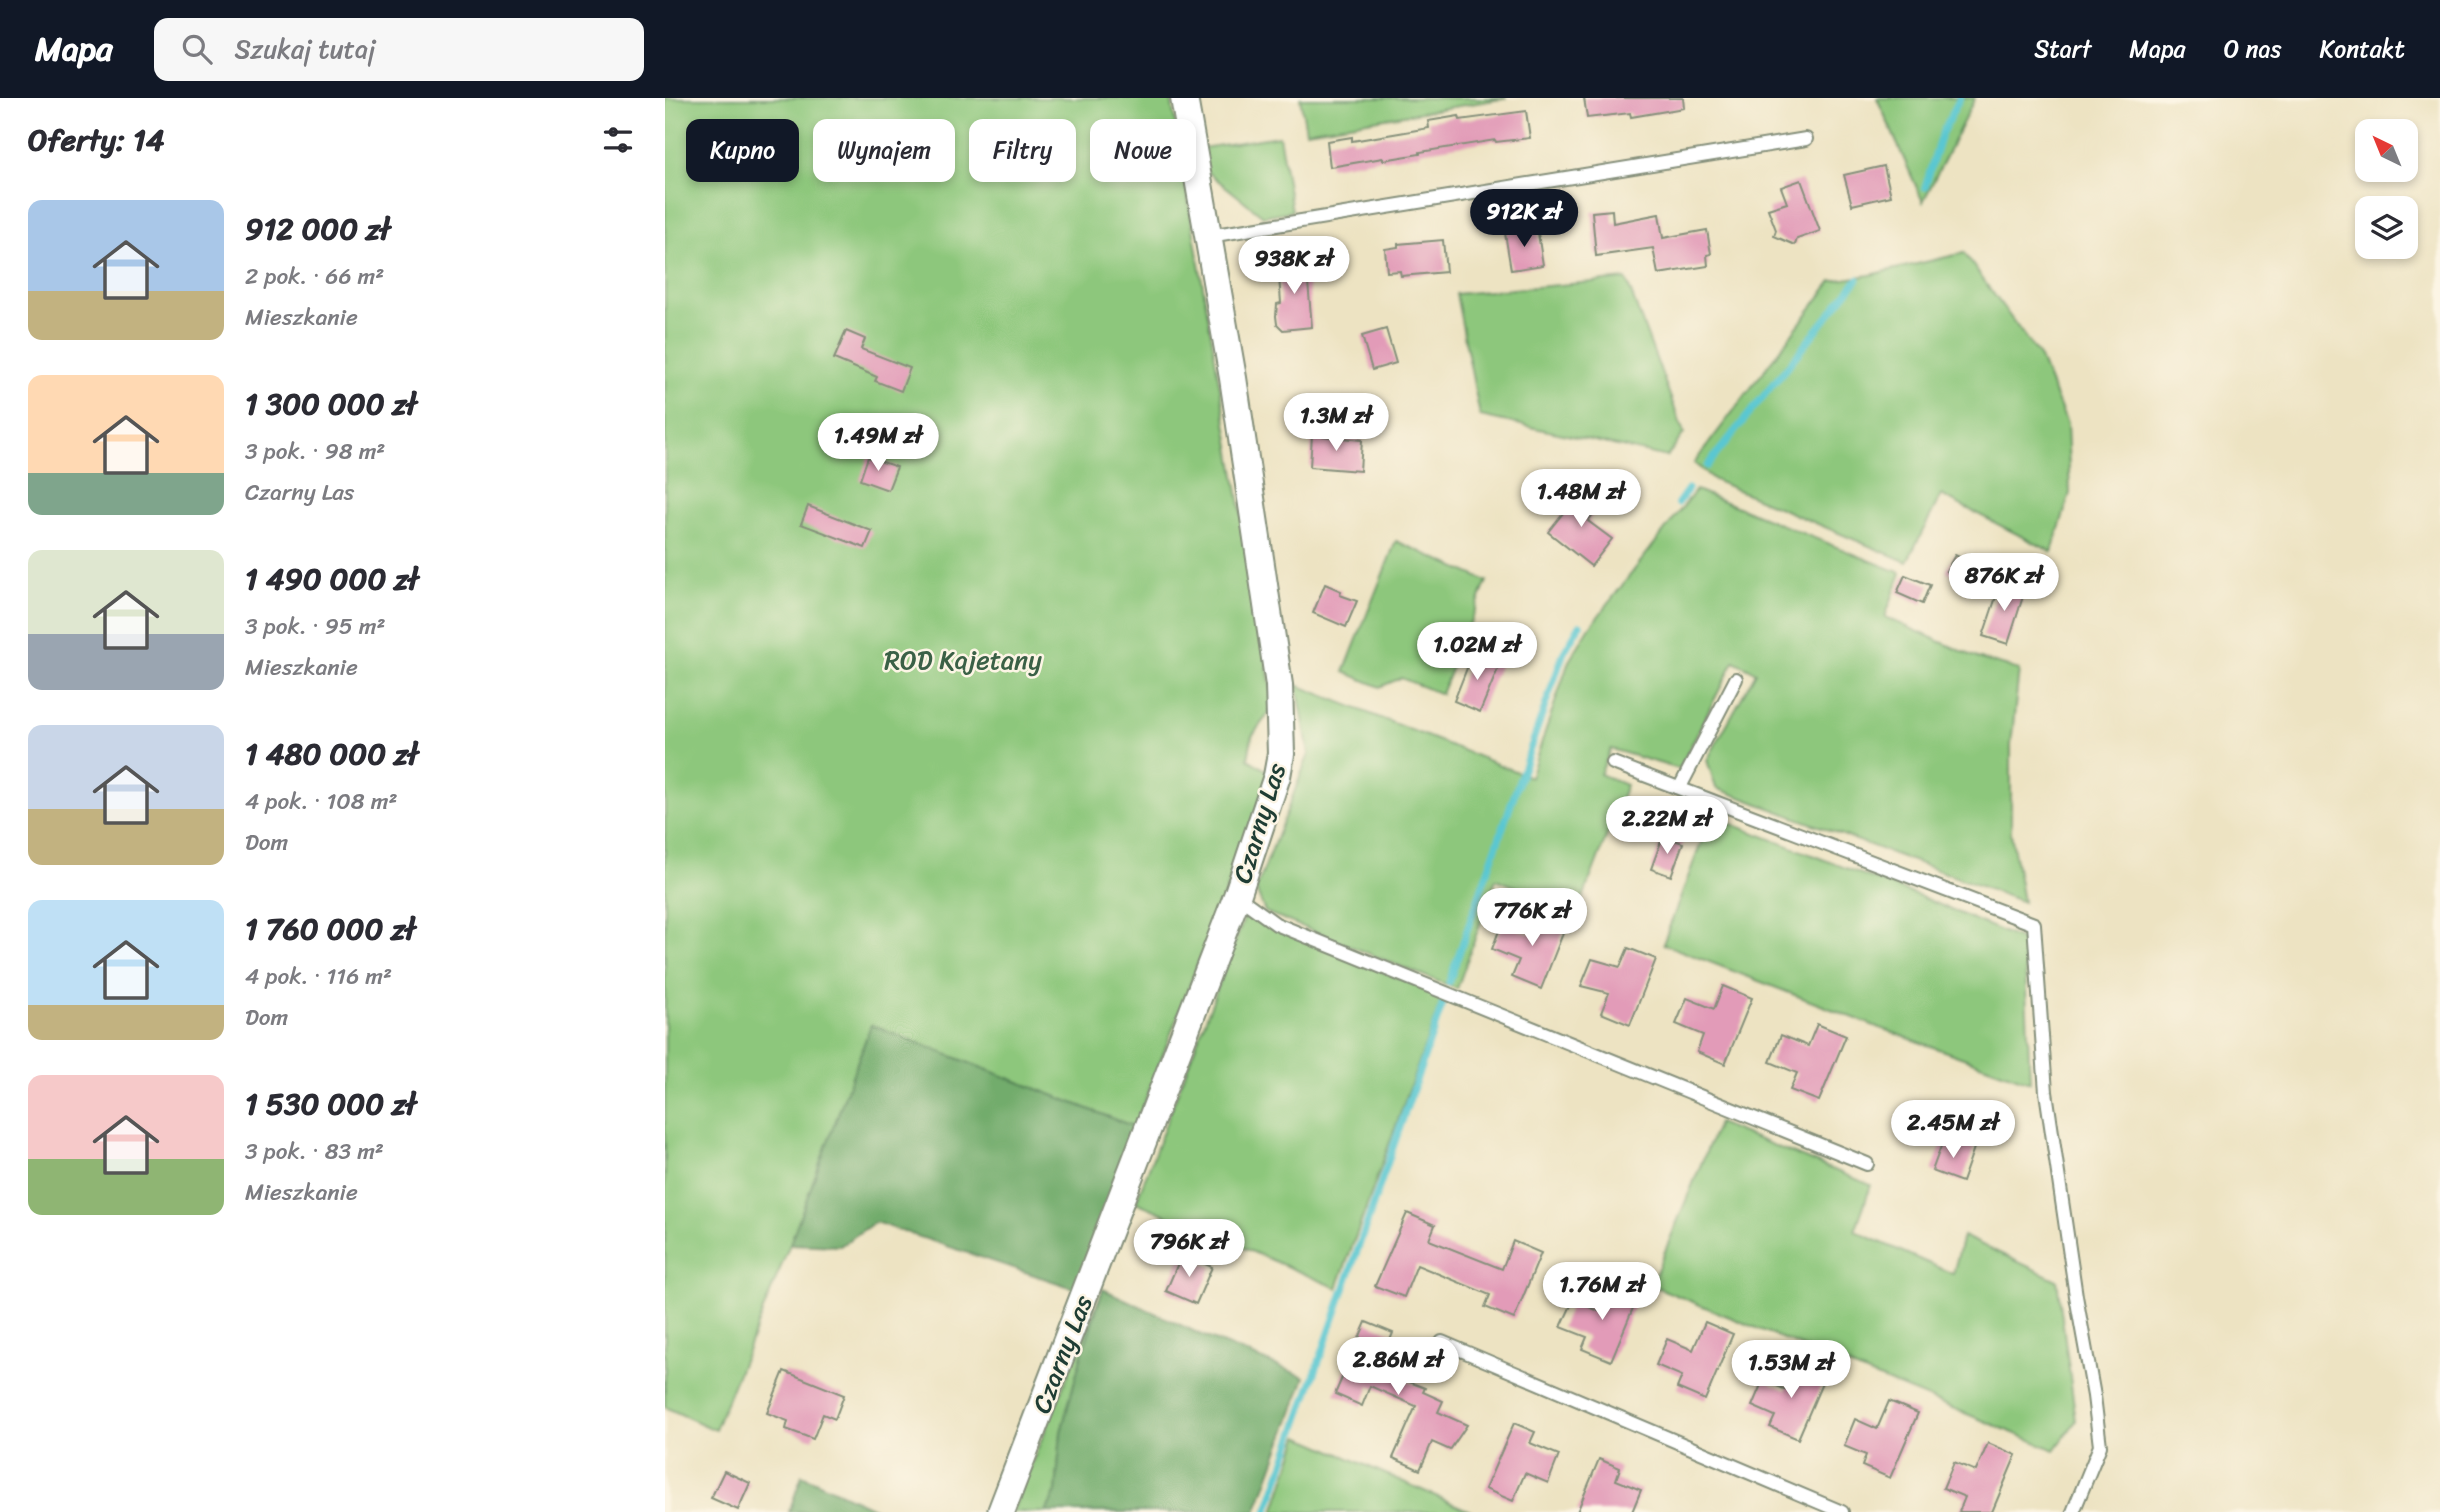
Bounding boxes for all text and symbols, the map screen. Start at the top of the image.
search box [154,18,644,81]
text: Mapa [35,20,112,78]
text: Szukaj tutaj [234,26,376,72]
text: Start [2034,28,2091,70]
text: Mapa [2129,28,2186,70]
text: O nas [2224,28,2282,70]
text: Kontakt [2320,28,2405,70]
icon: search [178,30,216,68]
text: Oferty: 14 [28,113,165,167]
chip: Kupno [686,119,799,182]
chip: Wynajem [813,119,955,182]
chip: Filtry [969,119,1076,182]
chip: Nowe [1090,119,1196,182]
north arrow [2355,119,2419,182]
map controls [2355,119,2418,259]
icon: filters [599,121,637,159]
pin: 912K zł [1459,190,1589,249]
text: 912K zł [1486,191,1562,232]
button: layers [2355,196,2418,259]
text: 912 000 zł [245,202,390,256]
icon: home [84,228,168,312]
pin: 938K zł [1229,236,1359,296]
text: 938K zł [1254,238,1334,279]
text: 2 pok. · 66 m² [245,256,384,297]
text: Mieszkanie [245,297,358,338]
text: 1 300 000 zł [245,377,417,431]
pin: 1.3M zł [1271,394,1401,453]
text: 1.3M zł [1300,395,1372,436]
icon: home [84,403,168,487]
pin: 1.49M zł [806,414,950,473]
text: 1.49M zł [834,415,922,456]
text: 3 pok. · 98 m² [245,431,385,472]
pin: 1.48M zł [1509,470,1653,529]
text: 1.48M zł [1537,471,1625,512]
text: Czarny Las [245,472,354,513]
text: 1 490 000 zł [245,552,418,606]
pin: 876K zł [1939,554,2069,613]
text: 876K zł [1965,555,2043,596]
icon: home [84,578,168,662]
text: 3 pok. · 95 m² [245,606,386,647]
pin: 1.02M zł [1405,622,1549,682]
text: 1.02M zł [1433,624,1521,665]
park label: ROD Kajetany [884,637,1042,683]
text: Mieszkanie [245,647,358,688]
text: 1 480 000 zł [245,727,418,781]
icon: home [84,753,168,837]
street label: Czarny Las [1219,757,1299,889]
text: 4 pok. · 108 m² [245,781,397,822]
pin: 2.22M zł [1595,796,1739,856]
text: 2.22M zł [1622,798,1712,839]
text: Dom [245,822,288,863]
pin: 776K zł [1467,888,1597,948]
text: 776K zł [1493,890,1571,931]
text: 1 760 000 zł [245,902,415,956]
icon: home [84,928,168,1012]
text: 4 pok. · 116 m² [245,956,392,997]
text: Dom [245,997,288,1038]
text: 1 530 000 zł [245,1077,416,1131]
pin: 2.45M zł [1881,1100,2025,1160]
text: 2.45M zł [1907,1102,1999,1143]
icon: home [84,1103,168,1187]
text: 3 pok. · 83 m² [245,1131,384,1172]
text: Mieszkanie [245,1172,358,1213]
pin: 796K zł [1124,1220,1254,1279]
text: 796K zł [1150,1221,1228,1262]
pin: 1.76M zł [1530,1262,1674,1322]
text: 1.76M zł [1559,1264,1645,1305]
street label: Czarny Las [1018,1288,1106,1420]
pin: 2.86M zł [1326,1338,1470,1397]
text: 2.86M zł [1353,1339,1443,1380]
pin: 1.53M zł [1719,1340,1863,1400]
text: 1.53M zł [1748,1342,1834,1383]

